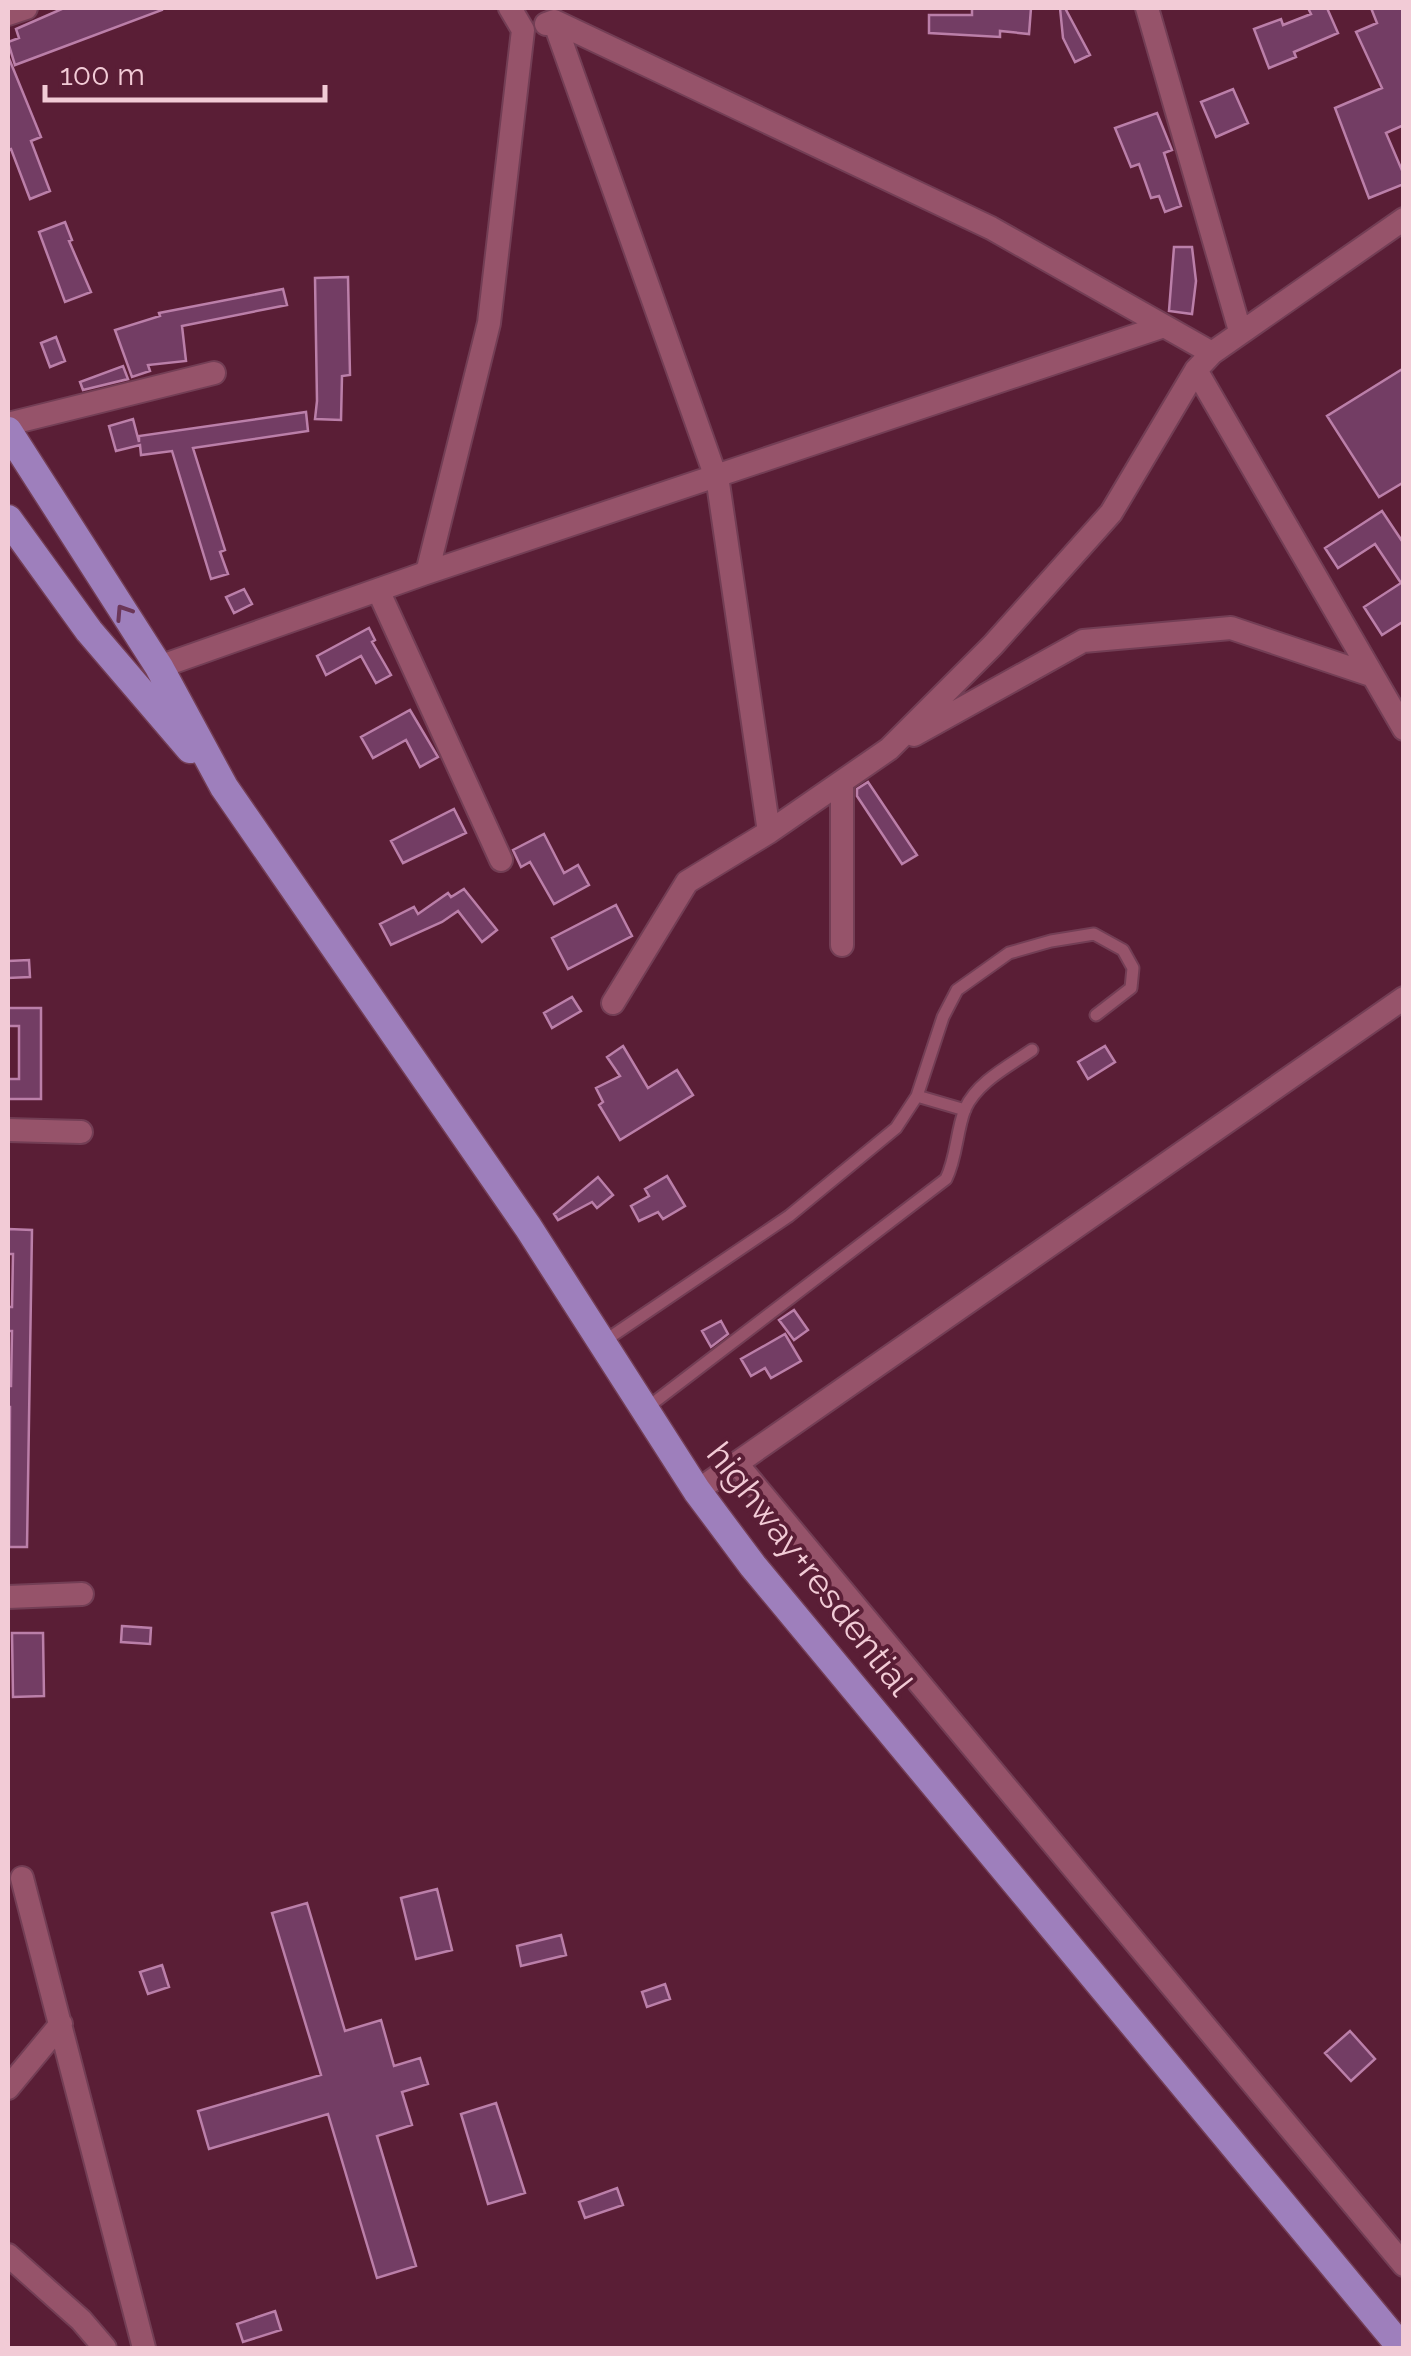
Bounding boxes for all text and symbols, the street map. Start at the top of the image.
scale bar [45,40,325,102]
text: 100 m [60,57,145,92]
one-way arrow [117,605,136,623]
street label: highway+resdential [699,1434,922,1704]

